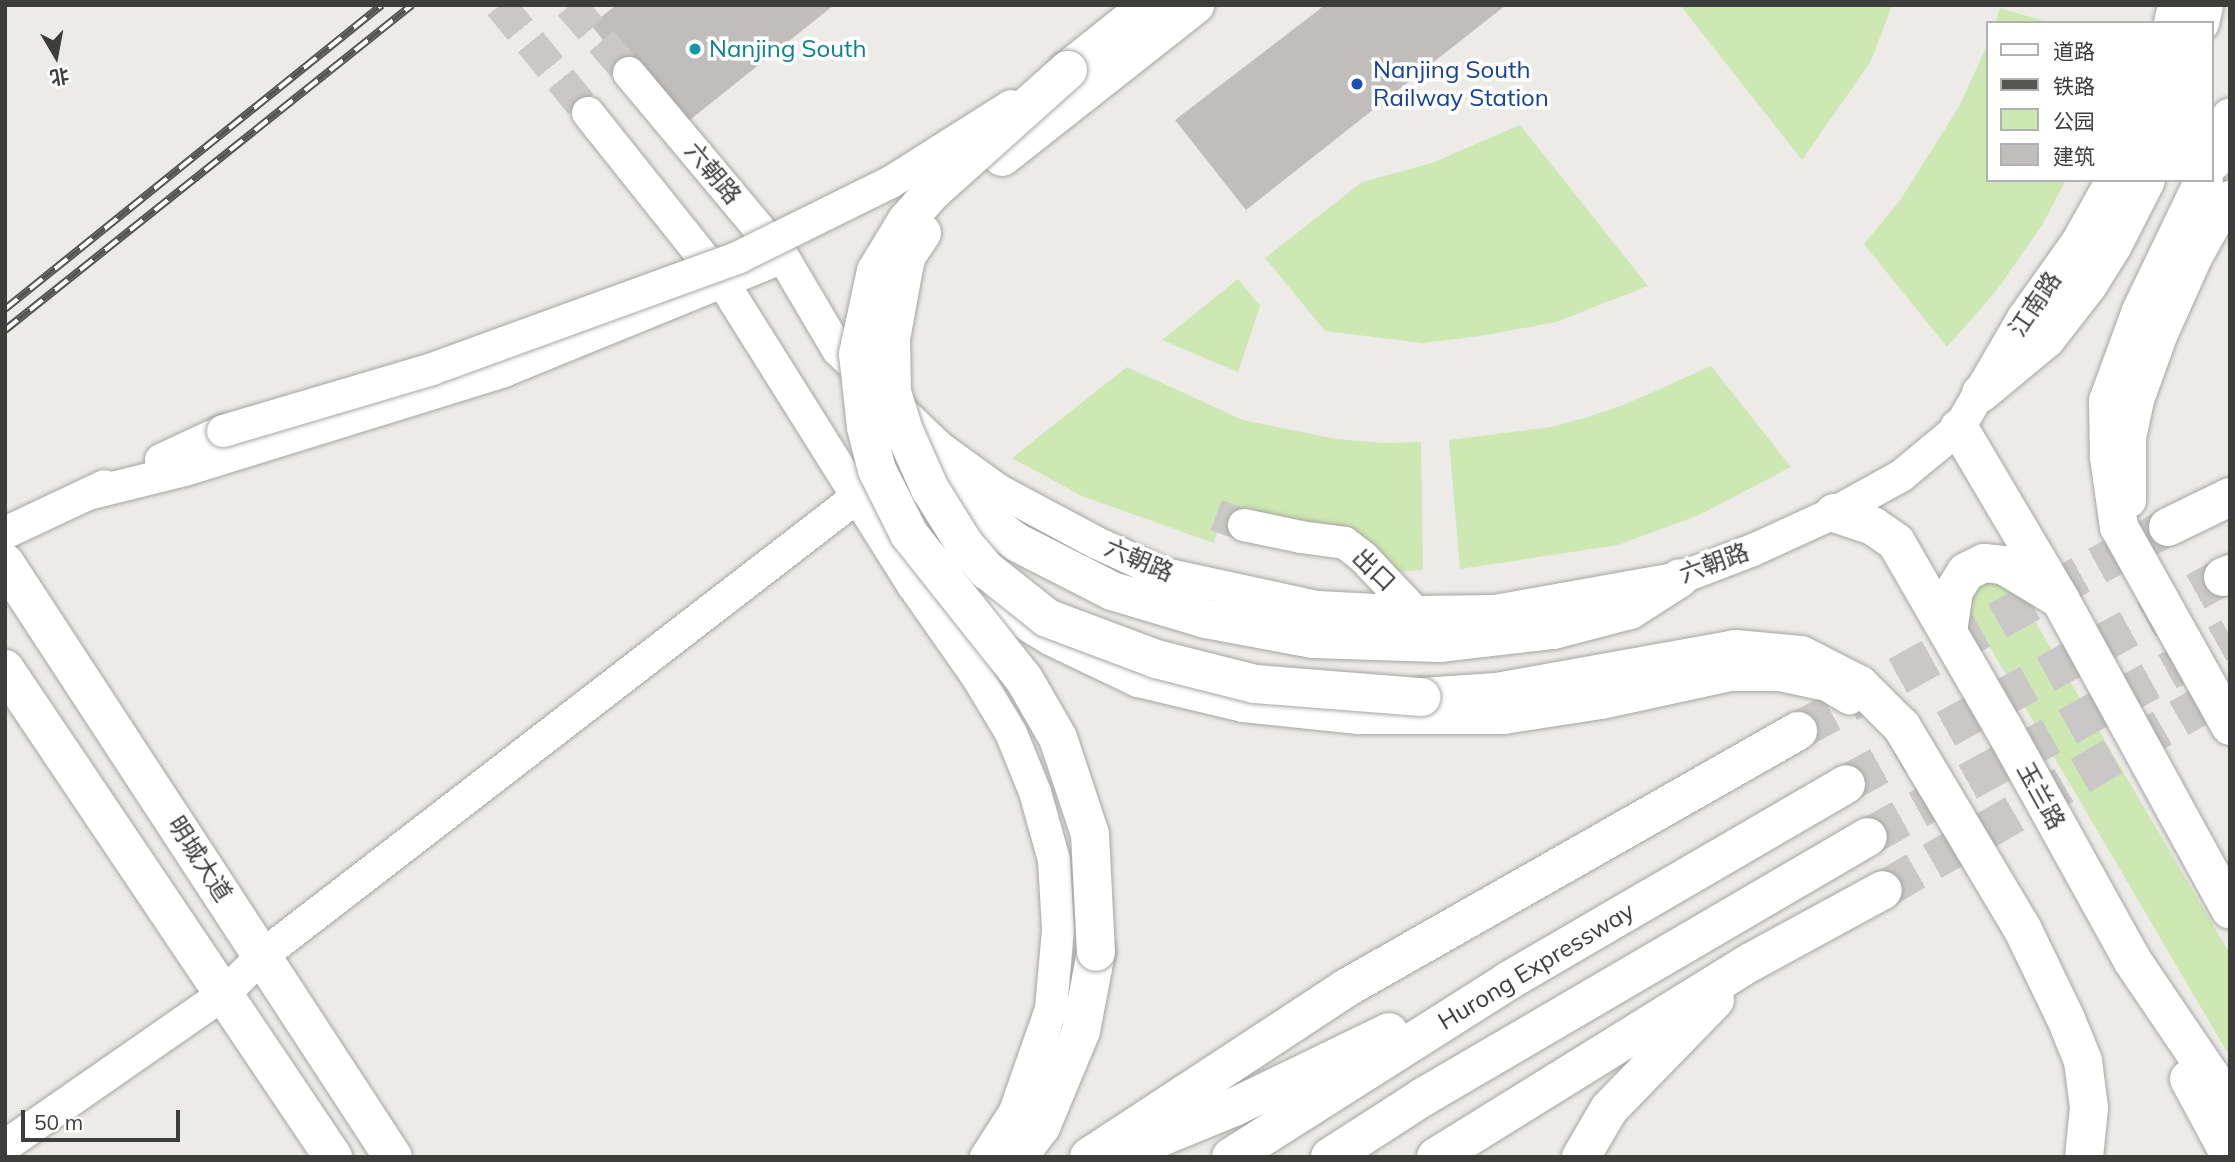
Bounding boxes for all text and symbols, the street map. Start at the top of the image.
north arrow [21,21,91,91]
legend [1986,21,2214,182]
place label: Nanjing South [709,35,867,63]
text: 道路 [2053,38,2095,64]
marker: Nanjing South [687,41,703,57]
place label: Nanjing South Railway Station [1373,56,1549,112]
text: 北 [48,63,71,90]
text: 铁路 [2053,73,2095,99]
marker: Nanjing South Railway Station [1347,74,1367,94]
text: 公园 [2053,108,2095,134]
street label: 六朝路 [679,136,747,210]
text: 建筑 [2053,143,2095,169]
street label: 江南路 [2003,266,2067,342]
street label: 六朝路 [1100,533,1178,587]
street label: 六朝路 [1675,537,1753,589]
street label: 出口 [1347,543,1401,597]
street label: 玉兰路 [2011,758,2071,834]
street label: 明城大道 [162,811,238,907]
street label: Hurong Expressway [1433,896,1639,1036]
scale bar [24,1096,184,1140]
text: 50 m [34,1109,83,1135]

